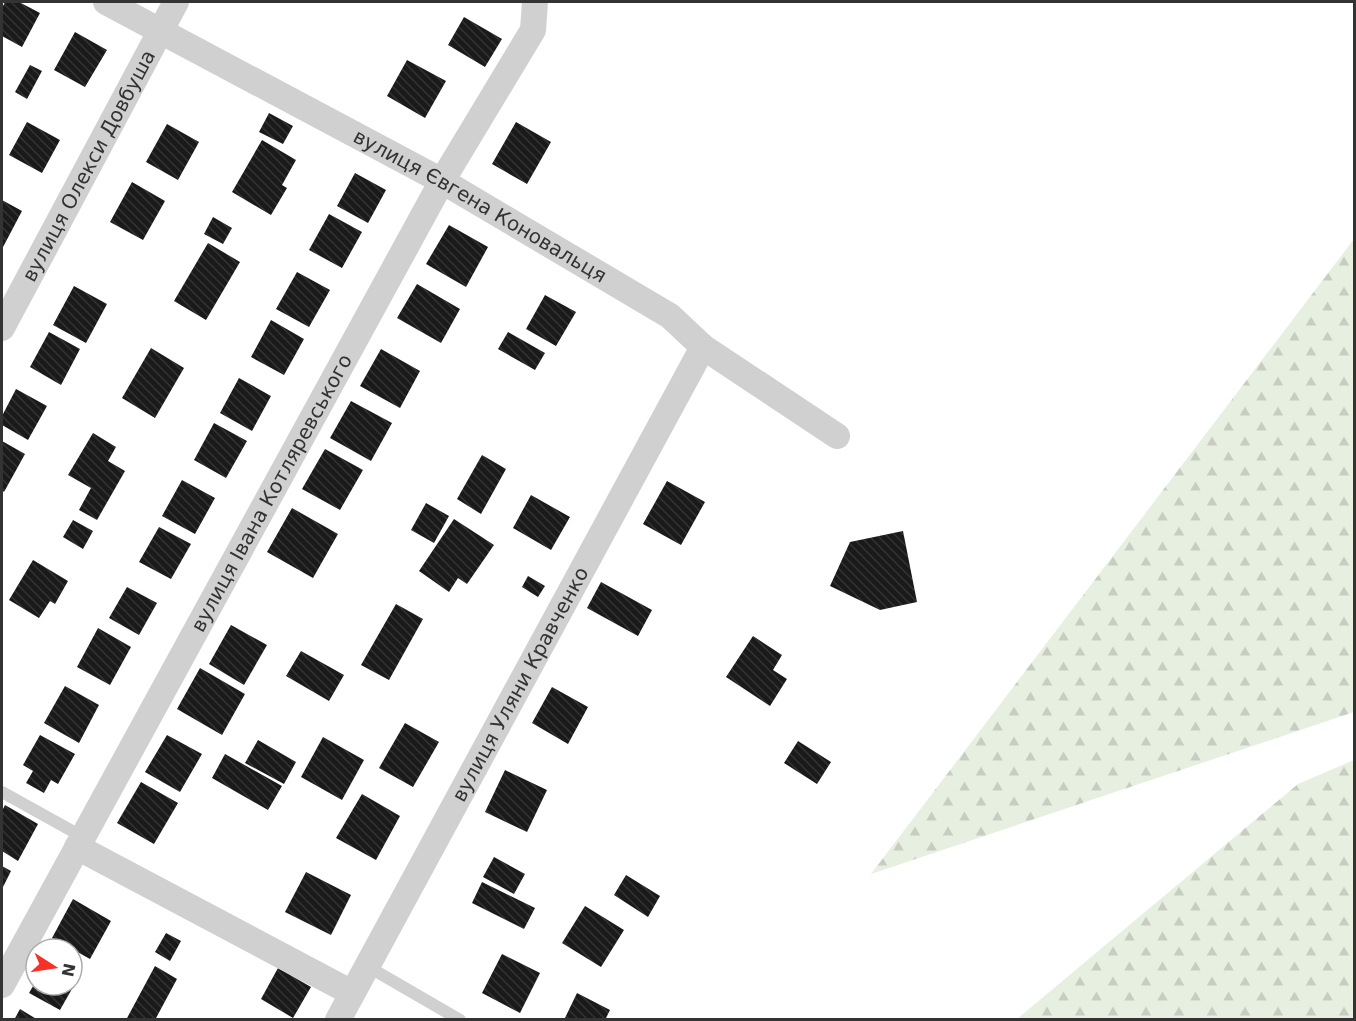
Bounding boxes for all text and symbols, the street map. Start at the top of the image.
street label: вулиця Олекси Довбуша [17,46,160,286]
street label: вулиця Євгена Коновальця [349,124,611,288]
street label: вулиця Івана Котляревського [186,350,357,636]
street label: вулиця Уляни Кравченко [447,563,593,806]
north arrow [24,937,84,997]
text: N [57,961,79,979]

